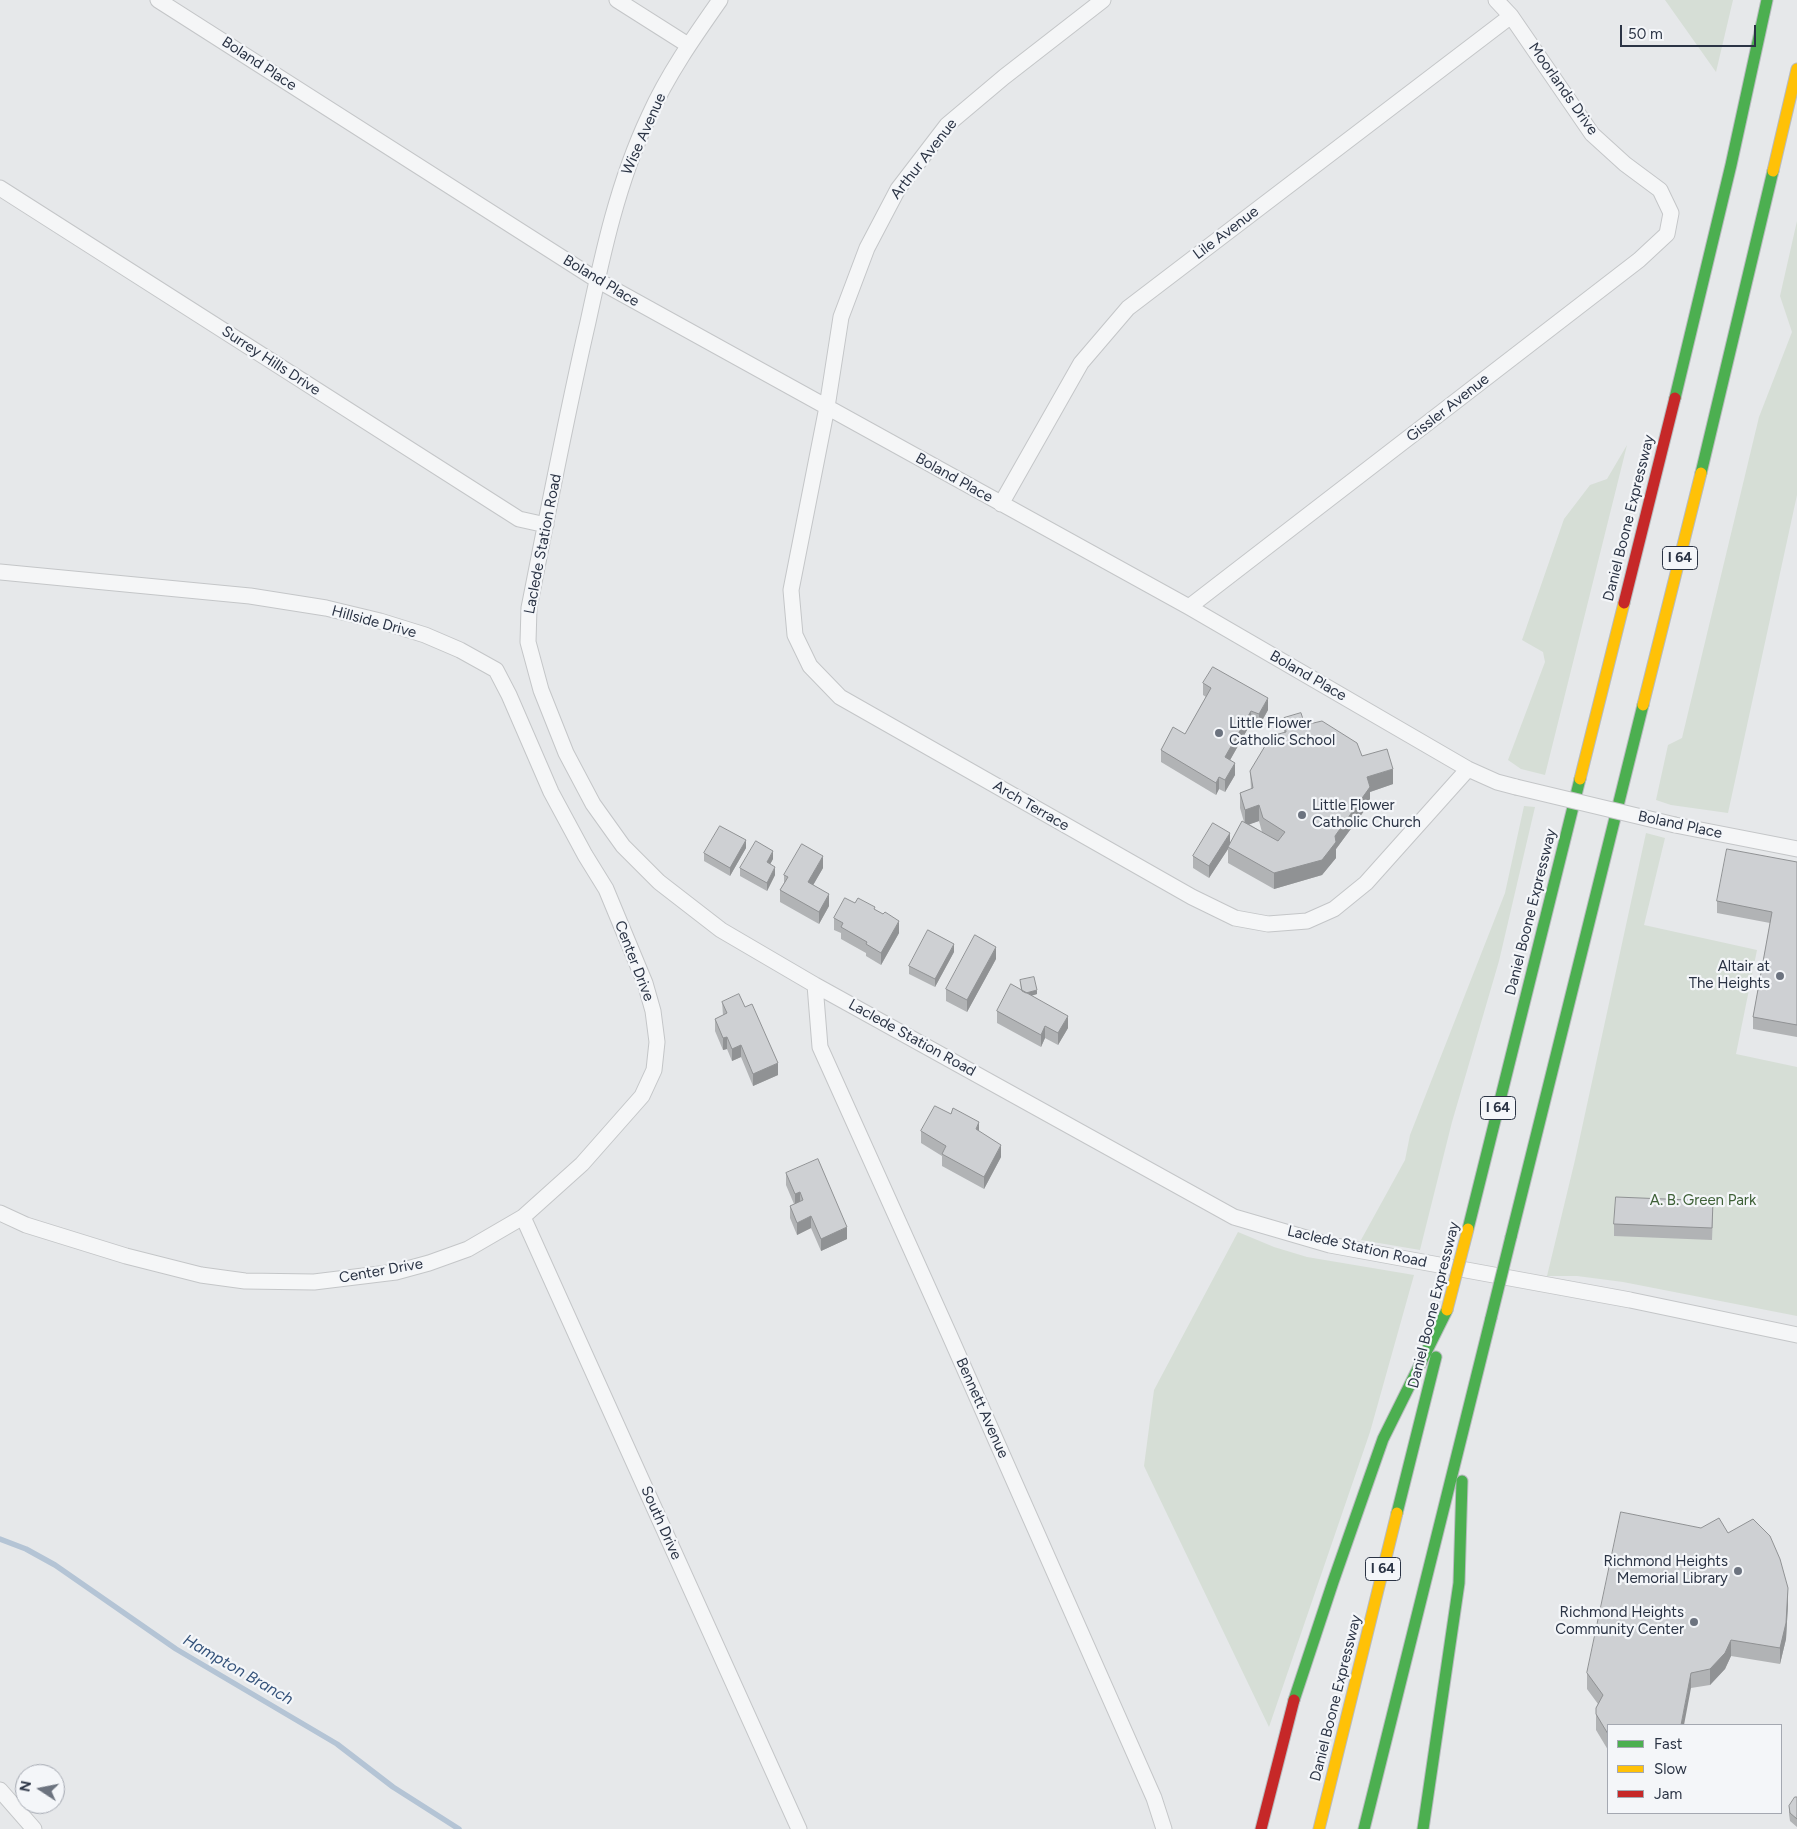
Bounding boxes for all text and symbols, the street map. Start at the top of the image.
scale bar [1622,15,1758,47]
text: 50 m [1628,25,1663,43]
street label: Boland Place [218,33,300,95]
street label: Moorlands Drive [1524,39,1602,139]
street label: Wise Avenue [618,90,670,178]
street label: Arthur Avenue [887,115,961,203]
street label: Lile Avenue [1190,203,1262,263]
street label: Boland Place [560,251,642,311]
street label: Surrey Hills Drive [218,322,324,400]
street label: Gissler Avenue [1403,370,1493,446]
street label: Daniel Boone Expressway [1600,433,1658,603]
street label: Boland Place [912,449,996,507]
street label: Laclede Station Road [521,472,565,616]
road number: I 64 [1662,546,1698,570]
street label: Hillside Drive [330,602,418,642]
street label: Boland Place [1266,647,1350,705]
place label: Little Flower Catholic School [1229,715,1335,750]
marker: Little Flower Catholic School [1213,727,1225,739]
street label: Arch Terrace [990,777,1072,835]
place label: Little Flower Catholic Church [1312,797,1421,832]
street label: Boland Place [1636,807,1724,843]
marker: Little Flower Catholic Church [1296,809,1308,821]
street label: Daniel Boone Expressway [1502,827,1560,997]
street label: Center Drive [610,918,658,1004]
place label: Altair at The Heights [1689,958,1770,993]
marker: Altair at The Heights [1774,970,1786,982]
street label: Laclede Station Road [845,996,979,1080]
road number: I 64 [1480,1096,1516,1120]
park label: A. B. Green Park [1650,1192,1756,1210]
street label: Daniel Boone Expressway [1405,1220,1463,1390]
street label: Laclede Station Road [1285,1222,1429,1272]
street label: Center Drive [338,1255,424,1287]
street label: Bennett Avenue [952,1355,1012,1461]
street label: South Drive [637,1483,685,1563]
place label: Richmond Heights Memorial Library [1604,1553,1728,1588]
road number: I 64 [1366,1558,1400,1580]
marker: Richmond Heights Memorial Library [1732,1565,1744,1577]
place label: Richmond Heights Community Center [1555,1604,1684,1639]
street label: Daniel Boone Expressway [1307,1613,1365,1783]
marker: Richmond Heights Community Center [1688,1616,1700,1628]
water label: Hampton Branch [180,1631,296,1709]
legend [1607,1724,1782,1814]
text: Fast [1654,1735,1682,1753]
text: Slow [1654,1760,1687,1778]
north arrow [15,1764,65,1814]
text: N [16,1779,35,1793]
text: Jam [1654,1785,1682,1803]

